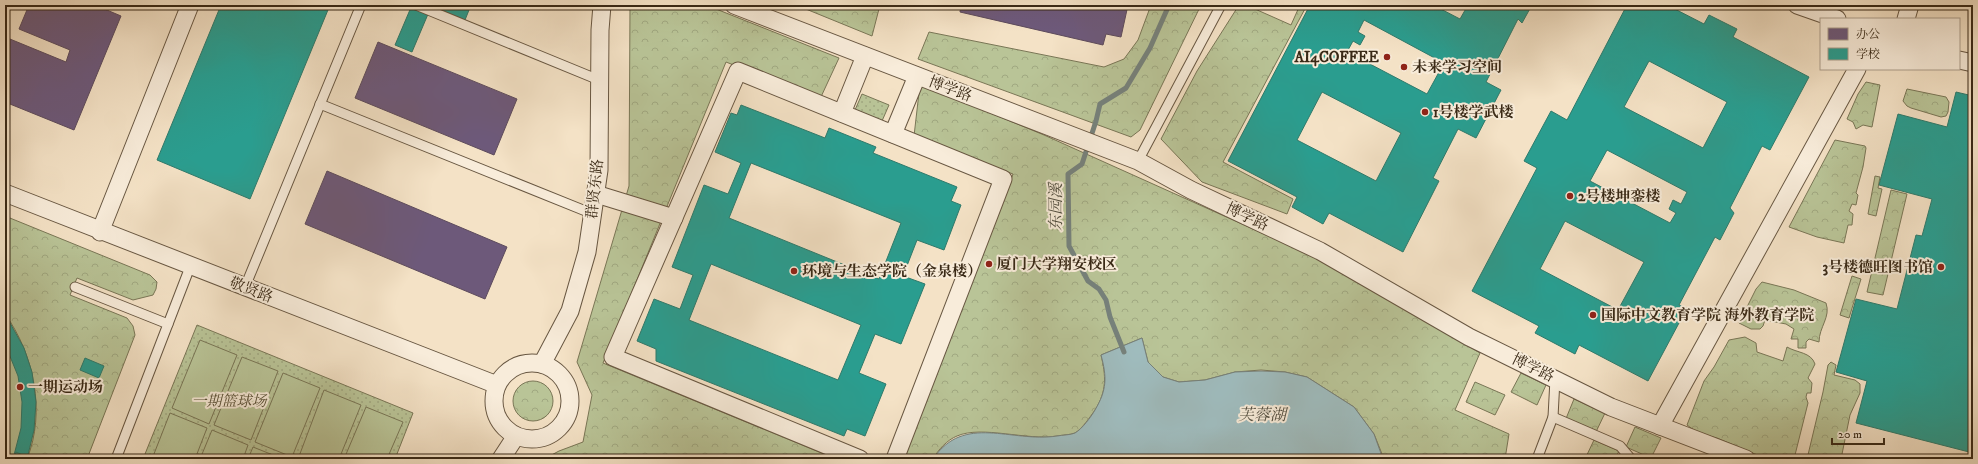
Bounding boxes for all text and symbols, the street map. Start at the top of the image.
legend [1820,18,1960,70]
text: 办公 [1856,27,1880,42]
text: 学校 [1856,47,1880,62]
place label: AI4COFFEE [1294,48,1379,67]
marker: AI4COFFEE [1382,52,1392,62]
place label: 未来学习空间 [1412,58,1502,77]
marker: 未来学习空间 [1399,62,1409,72]
street label: 博学路 [926,72,974,106]
place label: 1号楼学武楼 [1433,103,1514,122]
marker: 1号楼学武楼 [1420,107,1430,117]
street label: 群贤东路 [582,158,608,220]
water label: 东园溪 [1046,181,1066,231]
place label: 2号楼坤銮楼 [1578,187,1660,206]
marker: 2号楼坤銮楼 [1565,191,1575,201]
street label: 博学路 [1223,199,1271,235]
place label: 厦门大学翔安校区 [997,255,1117,274]
place label: 3号楼德旺图书馆 [1822,258,1933,277]
marker: 厦门大学翔安校区 [984,259,994,269]
place label: 环境与生态学院（金泉楼） [802,262,982,281]
marker: 3号楼德旺图书馆 [1936,262,1946,272]
marker: 环境与生态学院（金泉楼） [789,266,799,276]
street label: 敬贤路 [227,273,275,307]
place label: 国际中文教育学院 海外教育学院 [1601,306,1814,325]
marker: 国际中文教育学院 海外教育学院 [1588,310,1598,320]
street label: 博学路 [1509,350,1557,386]
place label: 一期运动场 [28,378,103,397]
marker: 一期运动场 [15,382,25,392]
park label: 一期篮球场 [191,392,268,411]
water label: 芙蓉湖 [1238,405,1289,425]
scale bar [1832,420,1884,446]
text: 20 m [1838,427,1862,442]

